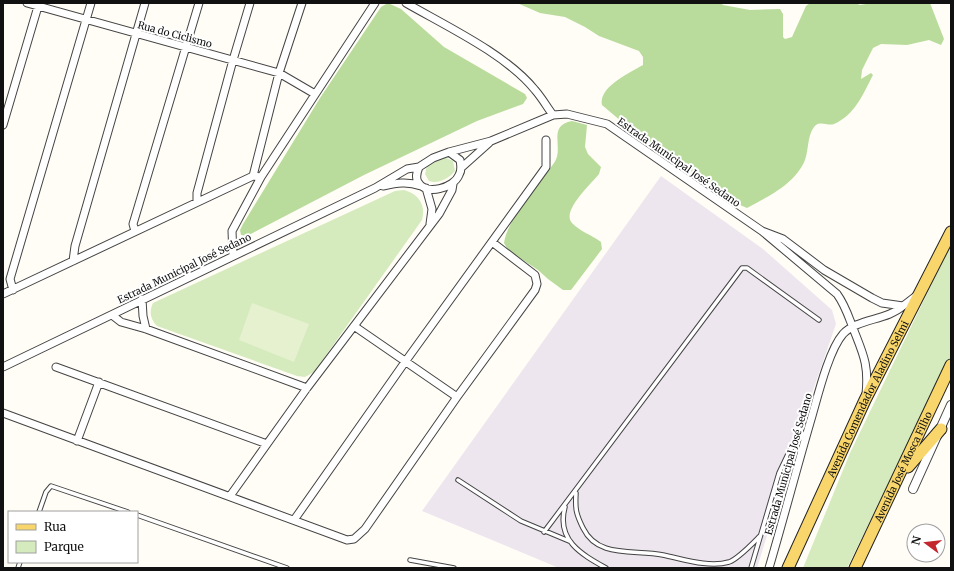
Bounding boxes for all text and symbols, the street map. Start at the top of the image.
street label: Rua do Ciclismo [136,18,214,51]
street label: Estrada Municipal José Sedano [615,115,743,210]
street label: Estrada Municipal José Sedano [115,230,253,307]
street label: Avenida Comendador Aladino Selmi [824,318,912,480]
street label: Estrada Municipal José Sedano [762,391,815,537]
street label: Avenida José Mosca Filho [871,409,935,525]
legend [8,511,138,563]
text: Rua [44,519,67,534]
north arrow [906,523,946,563]
text: N [908,534,924,546]
text: Parque [44,539,84,554]

